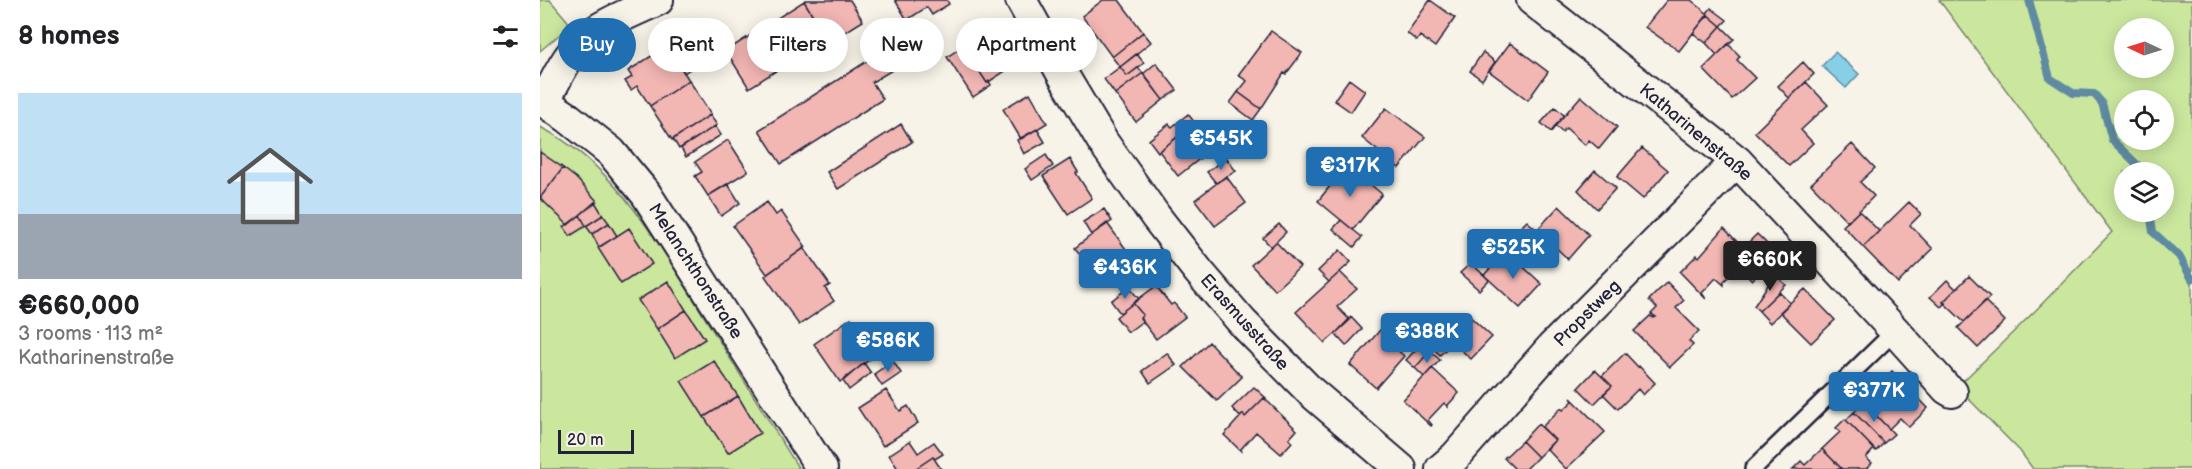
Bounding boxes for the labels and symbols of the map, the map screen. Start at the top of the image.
north arrow [2114,18,2174,78]
street label: Katharinenstraße [1635,79,1756,186]
pin: €545K [1179,120,1263,171]
pin: €317K [1308,147,1392,198]
street label: Melanchthonstraße [644,200,747,343]
pin: €525K [1471,229,1555,280]
pin: €660K [1728,241,1812,292]
pin: €436K [1083,249,1167,300]
street label: Erasmusstraße [1196,270,1294,375]
street label: Propstweg [1550,276,1625,351]
pin: €388K [1385,313,1469,364]
pin: €586K [846,322,930,373]
pin: €377K [1832,372,1916,423]
scale bar [558,427,634,454]

